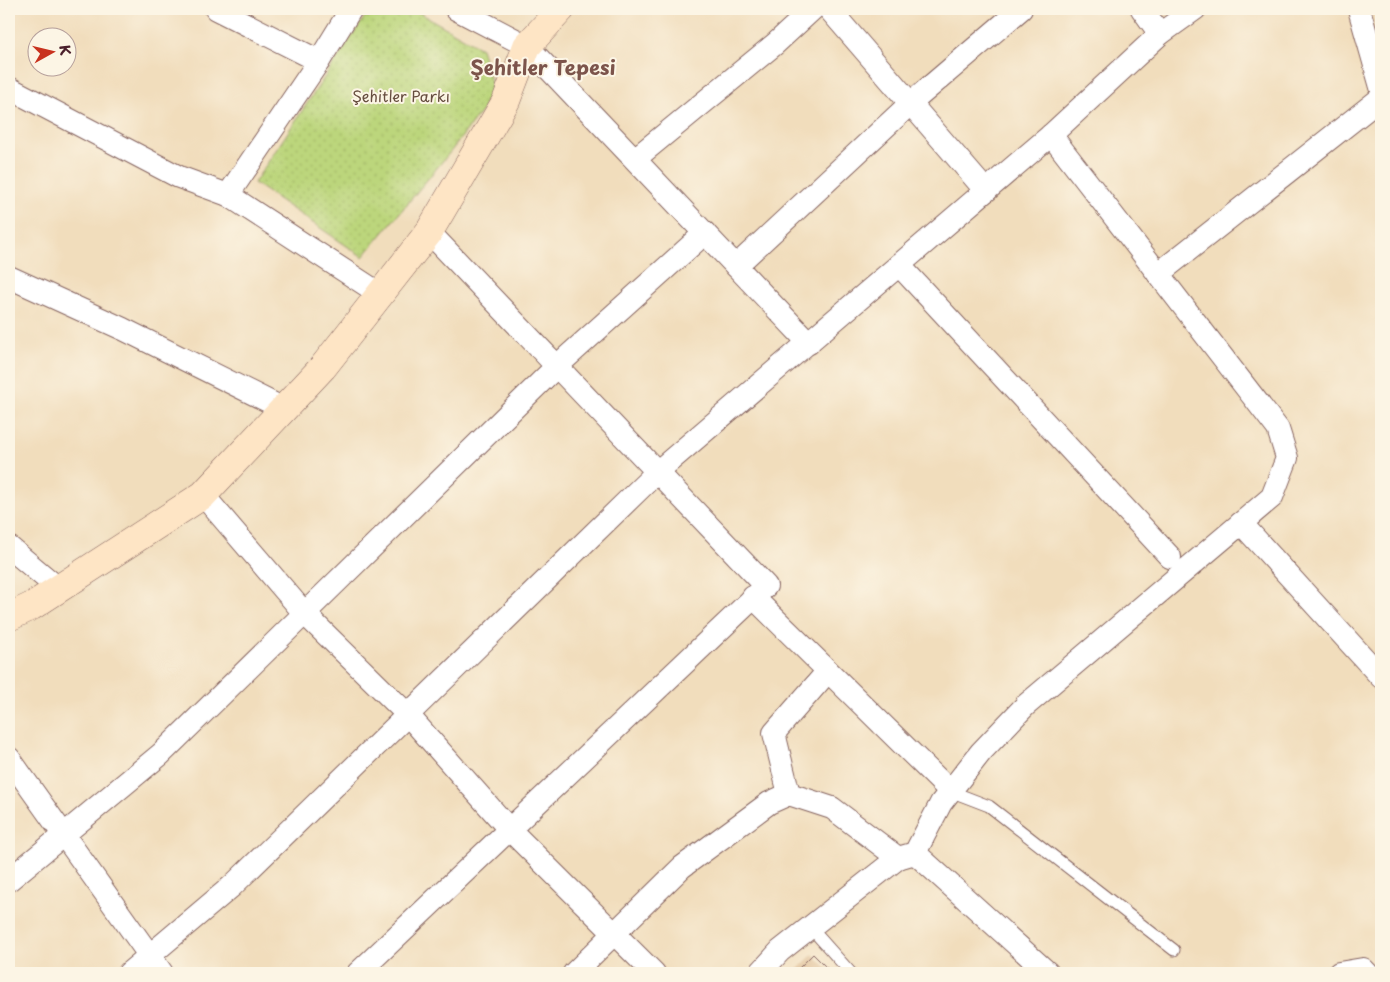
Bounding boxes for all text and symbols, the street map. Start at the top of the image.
north arrow [28,28,78,78]
text: K [54,44,76,57]
district label: Şehitler Tepesi [470,52,616,82]
park label: Şehitler Parkı [352,84,450,107]

